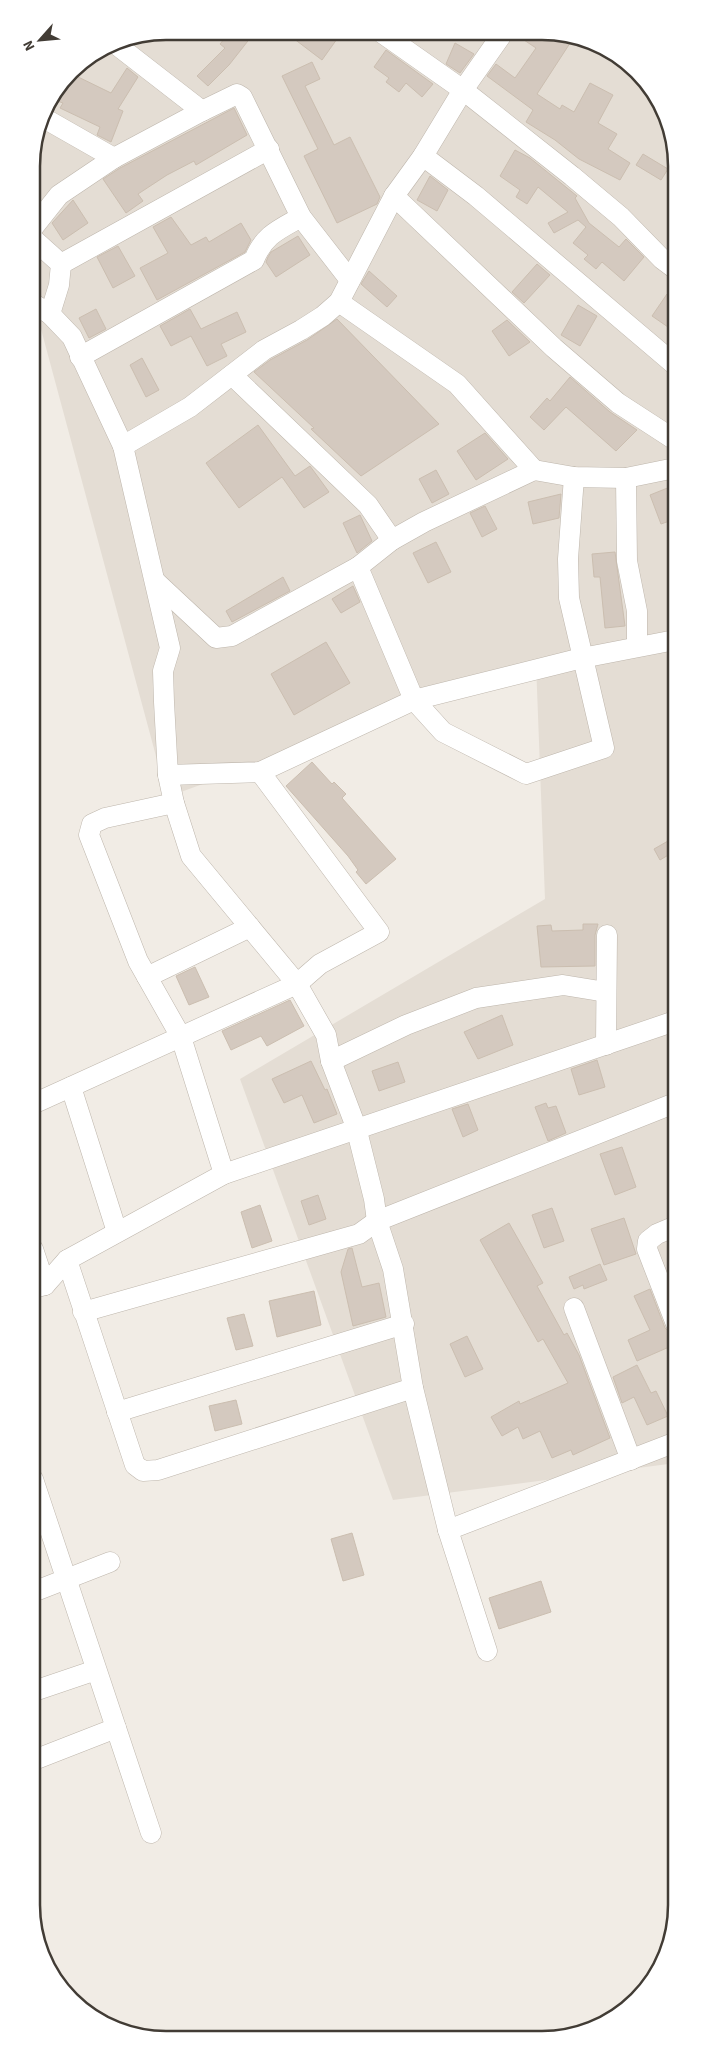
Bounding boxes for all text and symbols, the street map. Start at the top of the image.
north arrow [15,15,65,65]
text: N [18,37,40,54]

